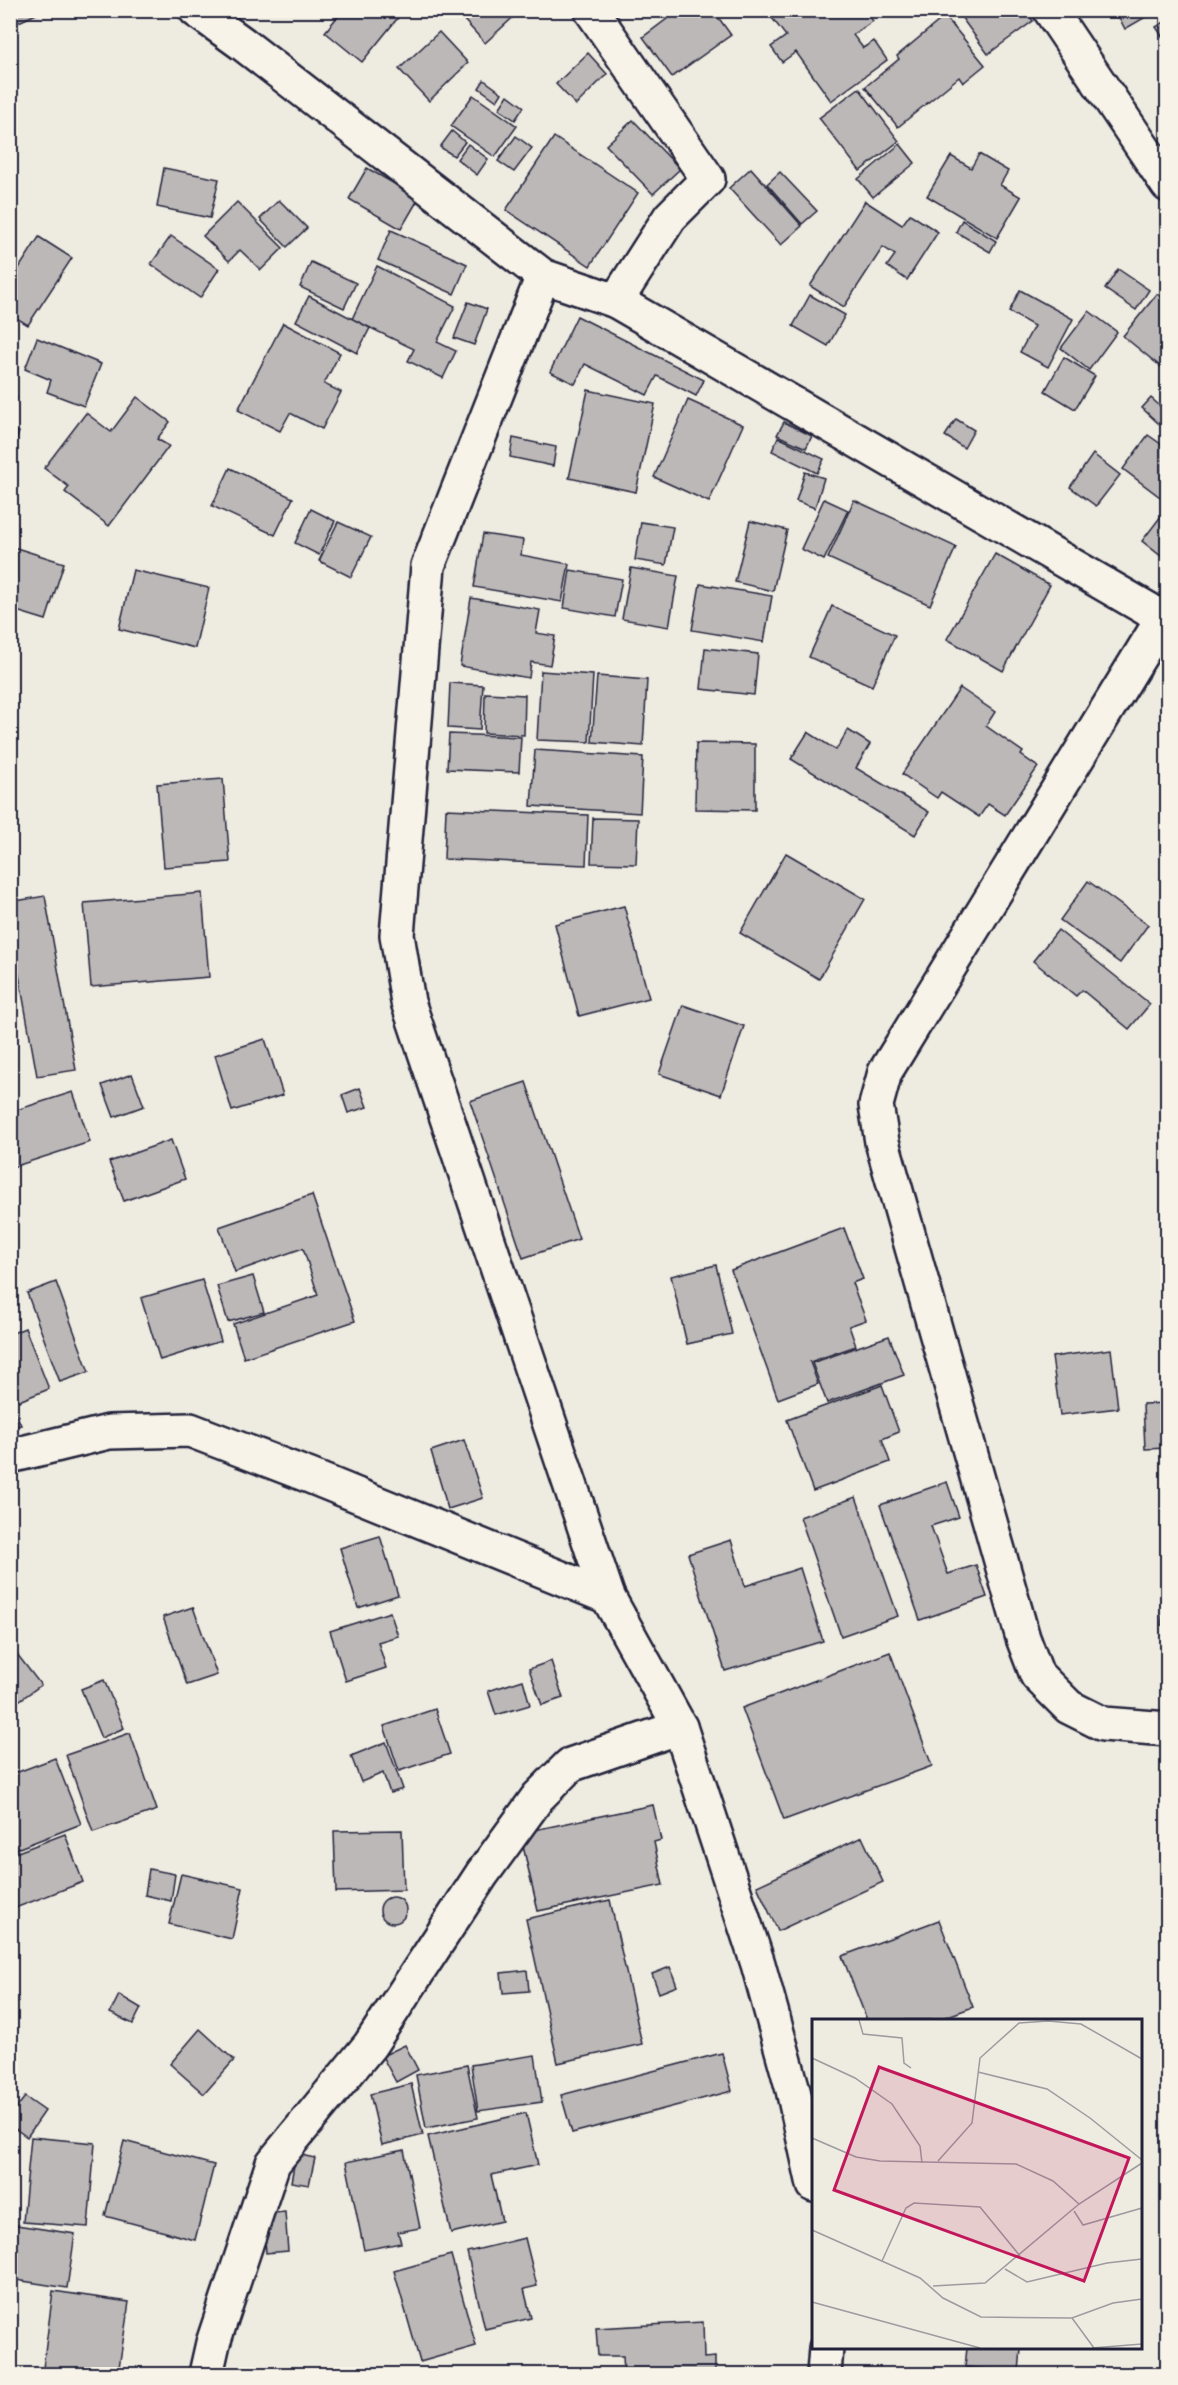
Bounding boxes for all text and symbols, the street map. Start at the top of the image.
inset map [812,2019,1142,2349]

